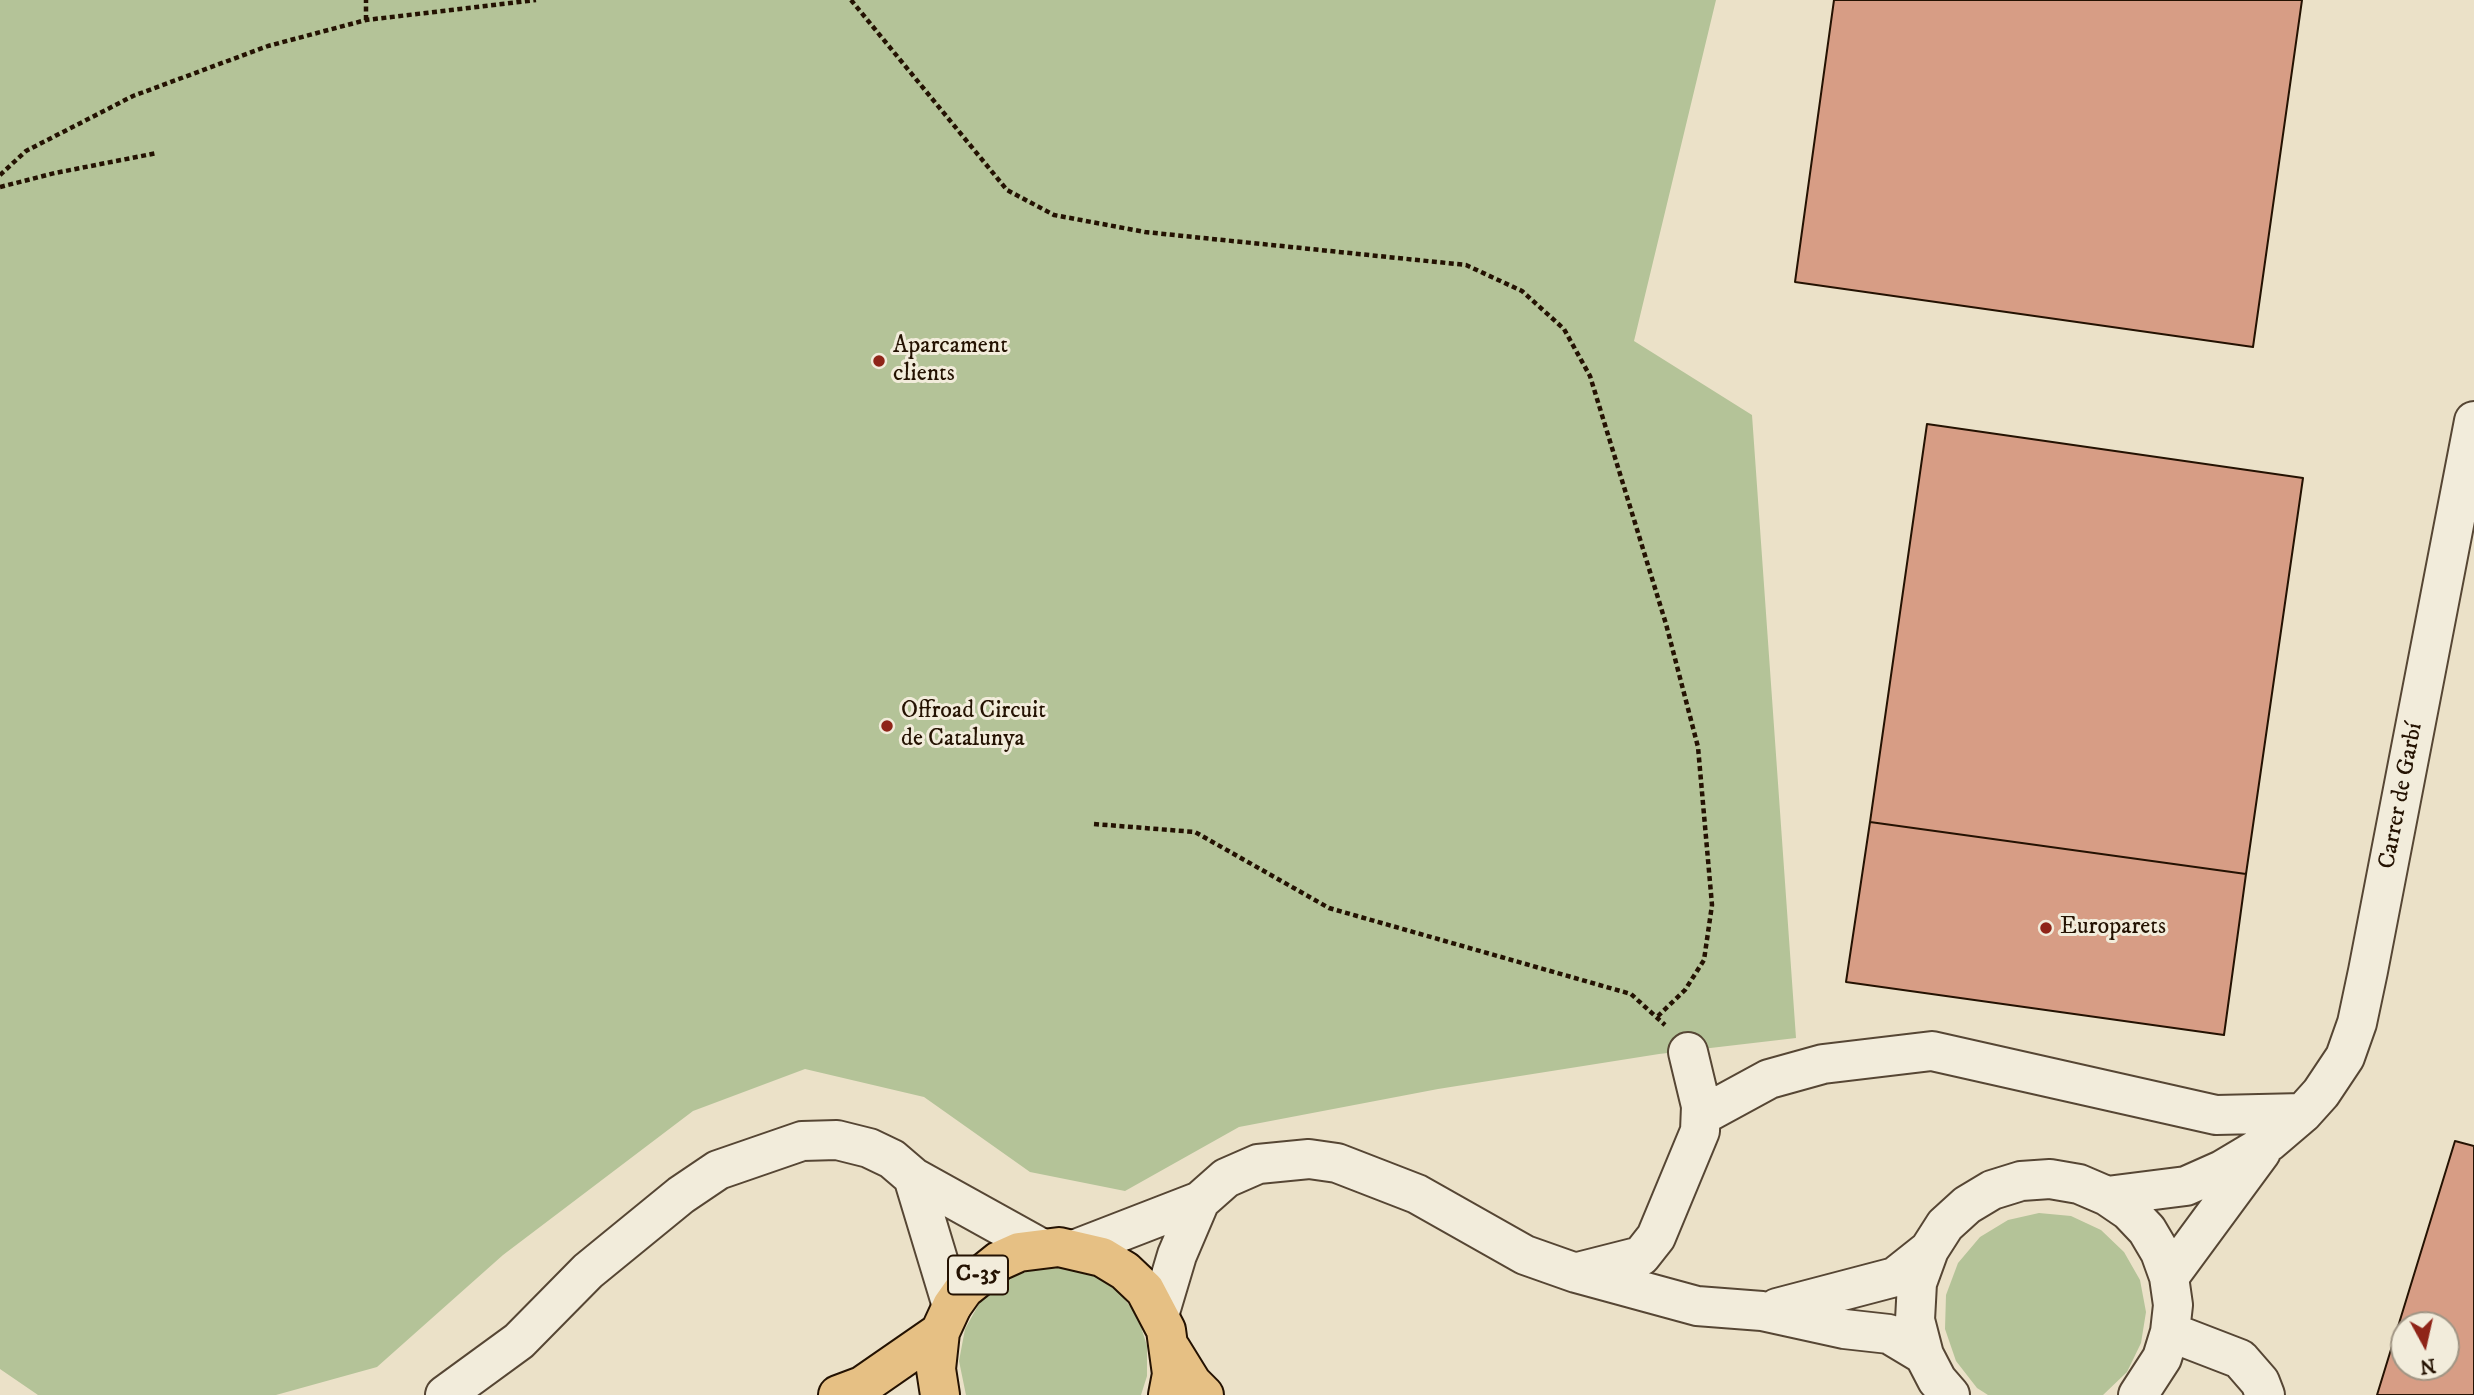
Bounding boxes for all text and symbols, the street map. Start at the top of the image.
place label: Aparcament clients [893,333,1008,389]
marker: Aparcament clients [871,353,887,369]
place label: Offroad Circuit de Catalunya [901,698,1046,754]
marker: Offroad Circuit de Catalunya [879,718,895,734]
street label: Carrer de Garbí [2374,720,2430,872]
place label: Europarets [2060,914,2166,942]
marker: Europarets [2038,920,2054,936]
road number: C-35 [948,1256,1008,1294]
north arrow [2390,1311,2460,1381]
text: N [2418,1353,2437,1378]

